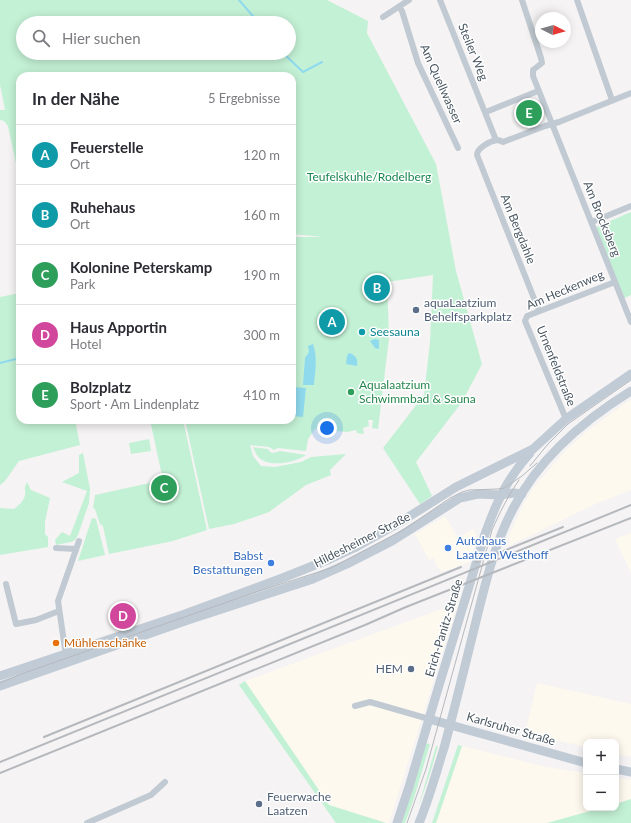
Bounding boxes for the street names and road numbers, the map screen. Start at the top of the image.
street label: Steiler Weg [455,21,492,83]
street label: Am Quellwasser [417,42,466,127]
street label: Am Brocksberg [580,179,624,259]
street label: Am Bergdahle [498,192,539,266]
street label: Am Heckenweg [524,266,606,313]
street label: Urnenfeldstraße [533,323,579,408]
street label: Hildesheimer Straße [311,509,413,570]
street label: Erich-Panitz-Straße [421,577,466,679]
street label: Karlsruher Straße [465,709,557,748]

